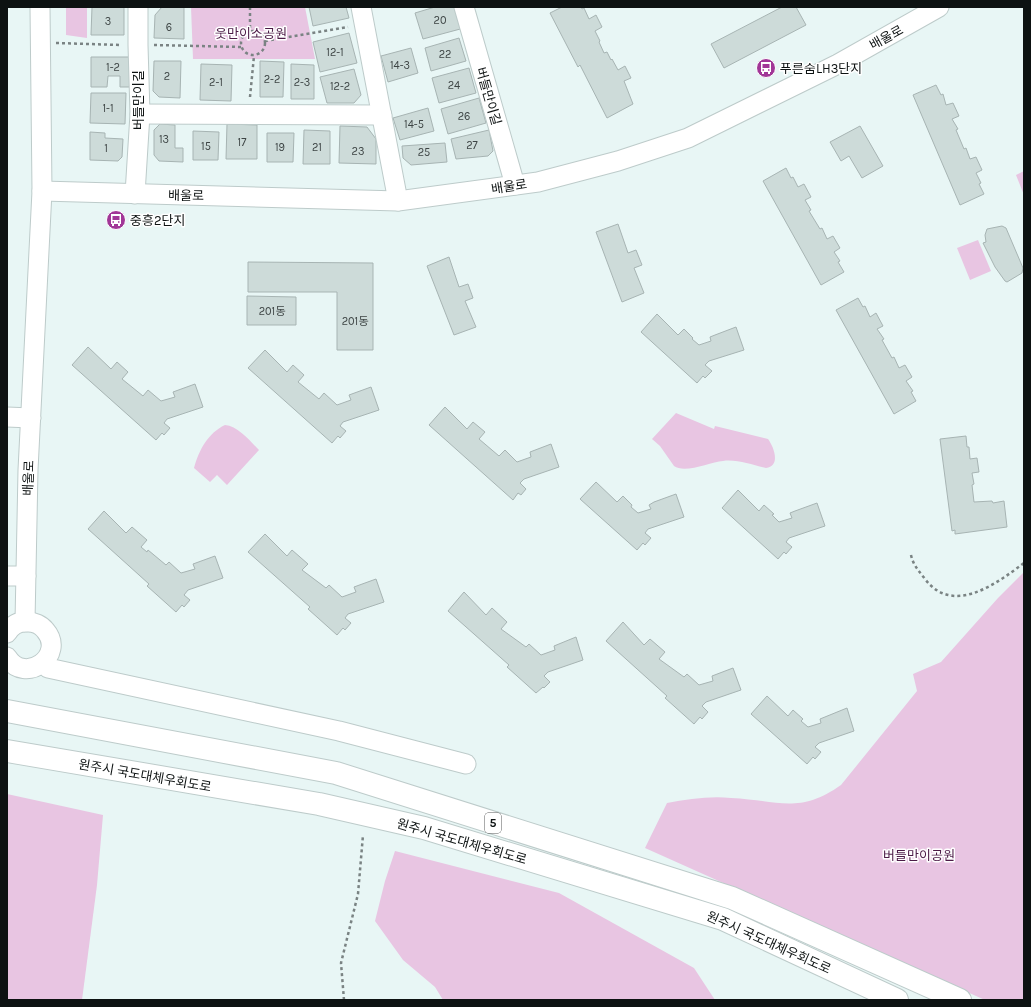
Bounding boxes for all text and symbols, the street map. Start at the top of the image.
house number: 20 [434,14,446,27]
house number: 3 [105,15,111,28]
house number: 6 [166,21,172,34]
street label: 배울로 [867,22,906,53]
park label: 웃만이소공원 [215,26,287,41]
house number: 12-1 [326,46,344,59]
house number: 22 [439,48,451,61]
bus stop icon: 푸른숨LH3단지 [755,57,777,79]
house number: 14-3 [390,59,410,72]
house number: 1-2 [106,61,120,74]
place label: 푸른숨LH3단지 [780,61,862,76]
street label: 버들만이길 [473,65,504,127]
street label: 버들만이길 [131,70,146,130]
house number: 2 [164,70,170,83]
house number: 2-2 [264,73,280,86]
house number: 2-1 [209,76,223,89]
house number: 2-3 [294,76,310,89]
house number: 24 [448,79,460,92]
house number: 12-2 [330,80,350,93]
house number: 1-1 [102,102,114,115]
house number: 26 [458,110,470,123]
house number: 14-5 [404,118,424,131]
house number: 13 [159,133,169,146]
house number: 17 [238,136,246,149]
house number: 27 [466,139,478,152]
house number: 15 [201,140,211,153]
house number: 19 [275,141,285,154]
house number: 21 [312,141,322,154]
house number: 1 [104,142,108,155]
house number: 23 [352,145,364,158]
house number: 25 [418,146,430,159]
street label: 배울로 [490,176,528,197]
street label: 배울로 [168,188,204,203]
bus stop icon: 중흥2단지 [105,209,127,231]
place label: 중흥2단지 [130,213,185,228]
house number: 201동 [259,305,285,318]
house number: 201동 [342,315,368,328]
street label: 배울로 [20,460,37,496]
street label: 원주시 국도대체우회도로 [77,756,213,795]
road number: 5 [485,813,501,833]
street label: 원주시 국도대체우회도로 [395,816,529,867]
park label: 버들만이공원 [883,848,955,863]
street label: 원주시 국도대체우회도로 [704,908,833,977]

